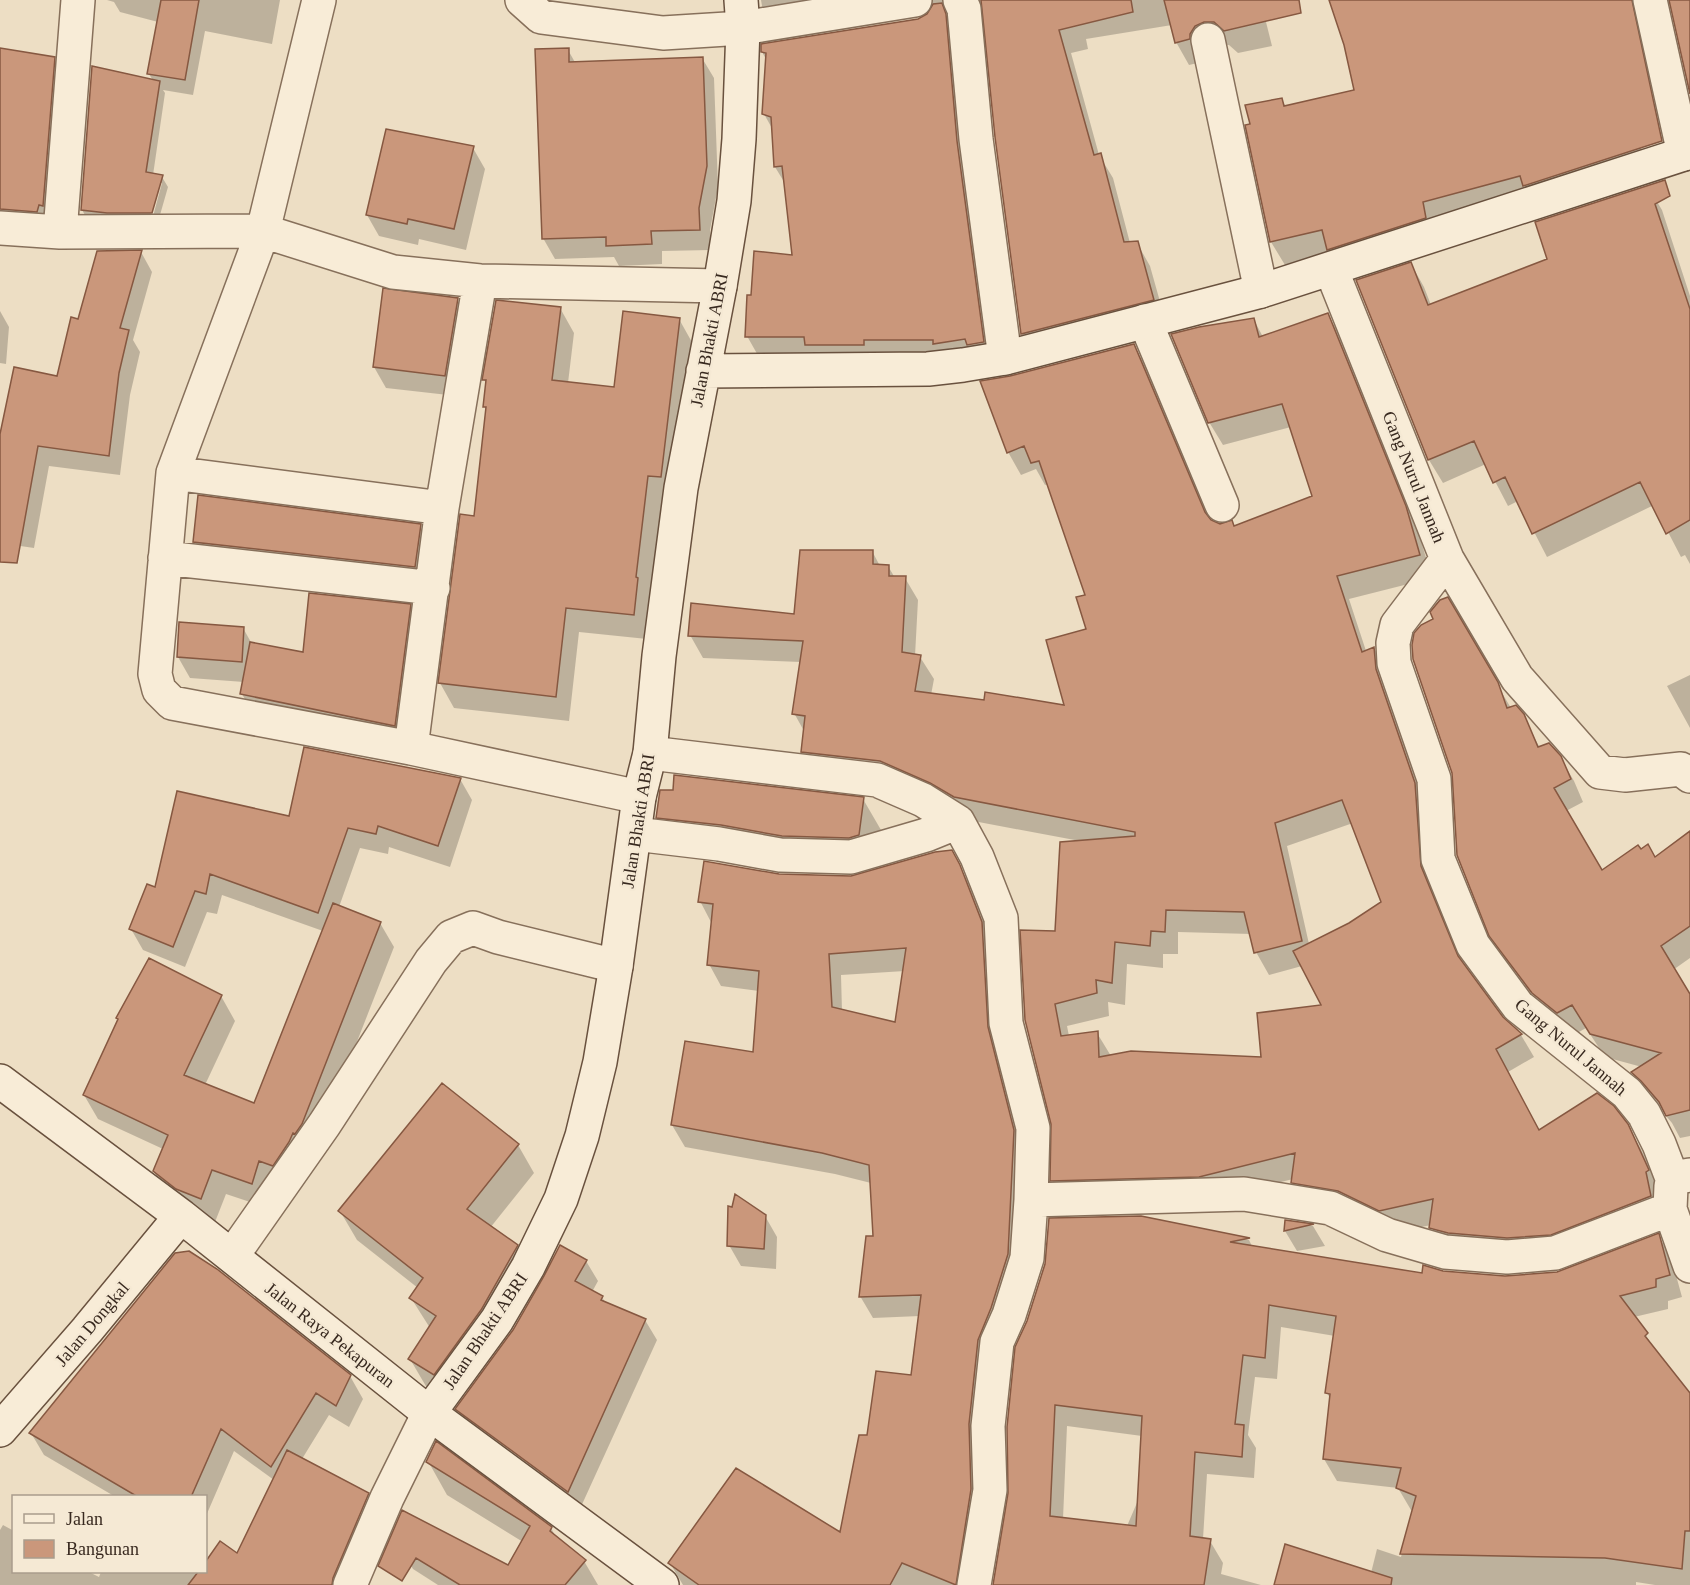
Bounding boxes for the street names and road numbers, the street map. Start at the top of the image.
street label: Jalan Bhakti ABRI [686,271,732,409]
street label: Gang Nurul Jannah [1379,408,1449,546]
street label: Jalan Bhakti ABRI [617,752,659,890]
street label: Gang Nurul Jannah [1511,994,1631,1100]
street label: Jalan Bhakti ABRI [439,1269,531,1393]
street label: Jalan Dongkal [51,1278,133,1370]
street label: Jalan Raya Pekapuran [261,1278,399,1392]

